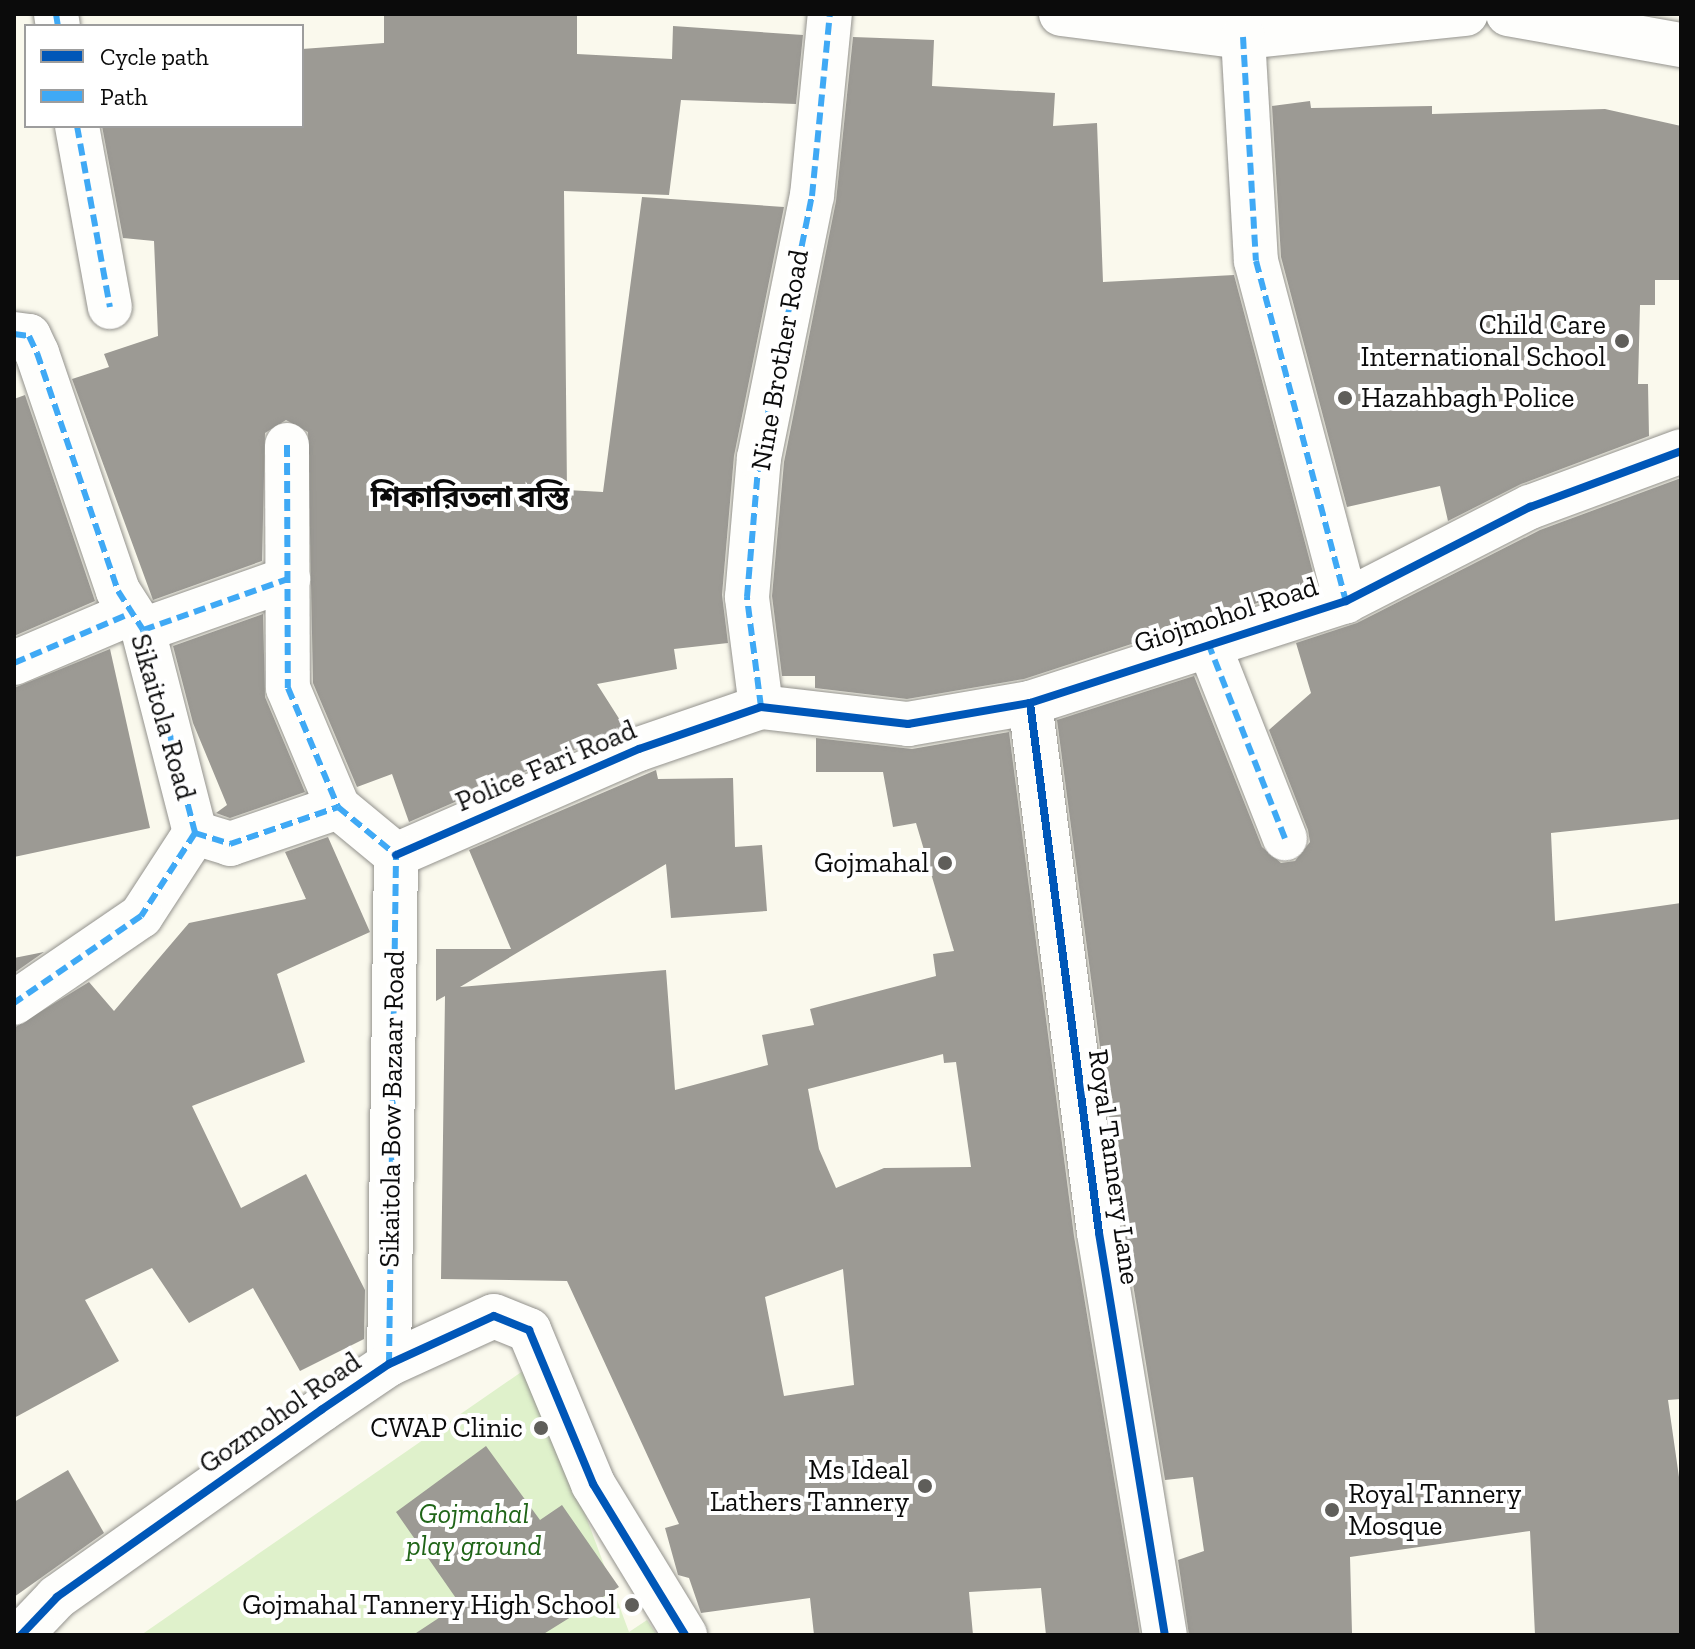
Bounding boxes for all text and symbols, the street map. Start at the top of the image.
legend [24,24,304,128]
text: Cycle path [100,42,209,71]
text: Path [100,82,148,111]
street label: Nine Brother Road [744,247,816,473]
place label: Child Care International School [1360,308,1606,374]
marker: Child Care International School [1613,332,1631,350]
place label: Hazahbagh Police [1361,381,1575,415]
marker: Hazahbagh Police [1336,389,1354,407]
district label: শিকারিতলা বস্তি [371,479,569,515]
street label: Giojmohol Road [1130,569,1322,661]
street label: Sikaitola Road [123,630,203,804]
street label: Police Fari Road [451,713,641,819]
place label: Gojmahal [814,846,929,880]
marker: Gojmahal [936,854,954,872]
street label: Sikaitola Bow Bazaar Road [372,950,412,1268]
street label: Royal Tannery Lane [1081,1047,1147,1287]
street label: Gozmohol Road [193,1345,367,1481]
place label: CWAP Clinic [370,1411,523,1445]
marker: CWAP Clinic [530,1417,552,1439]
place label: Ms Ideal Lathers Tannery [709,1453,909,1519]
marker: Ms Ideal Lathers Tannery [916,1477,934,1495]
place label: Royal Tannery Mosque [1348,1477,1522,1543]
park label: Gojmahal play ground [406,1497,542,1563]
marker: Royal Tannery Mosque [1323,1501,1341,1519]
place label: Gojmahal Tannery High School [241,1588,616,1622]
marker: Gojmahal Tannery High School [623,1596,641,1614]

